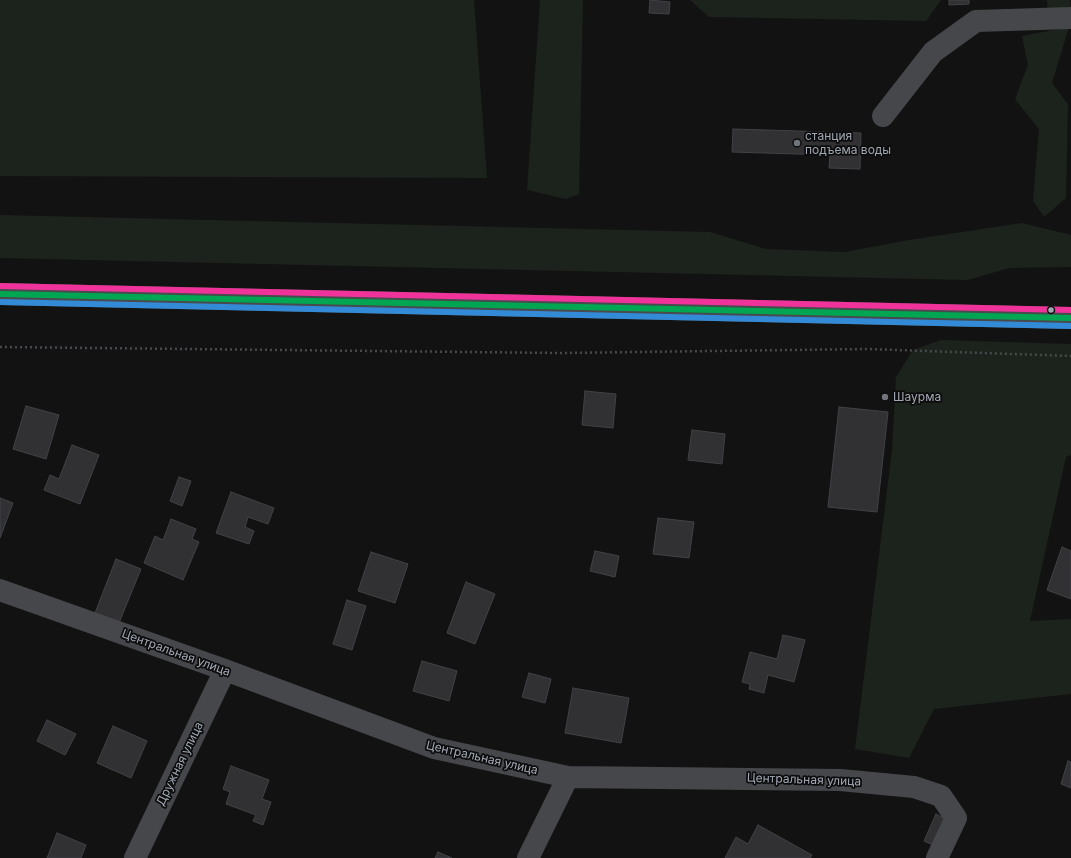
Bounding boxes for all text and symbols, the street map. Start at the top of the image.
place label: станция подъема воды [805,129,891,157]
marker: станция подъема воды [792,138,802,148]
unlabelled marker [1046,305,1056,315]
place label: Шаурма [893,390,941,404]
marker: Шаурма [880,392,890,402]
street label: Центральная улица [120,627,232,679]
street label: Дружная улица [154,720,206,808]
street label: Центральная улица [425,738,539,778]
street label: Центральная улица [747,771,861,789]

